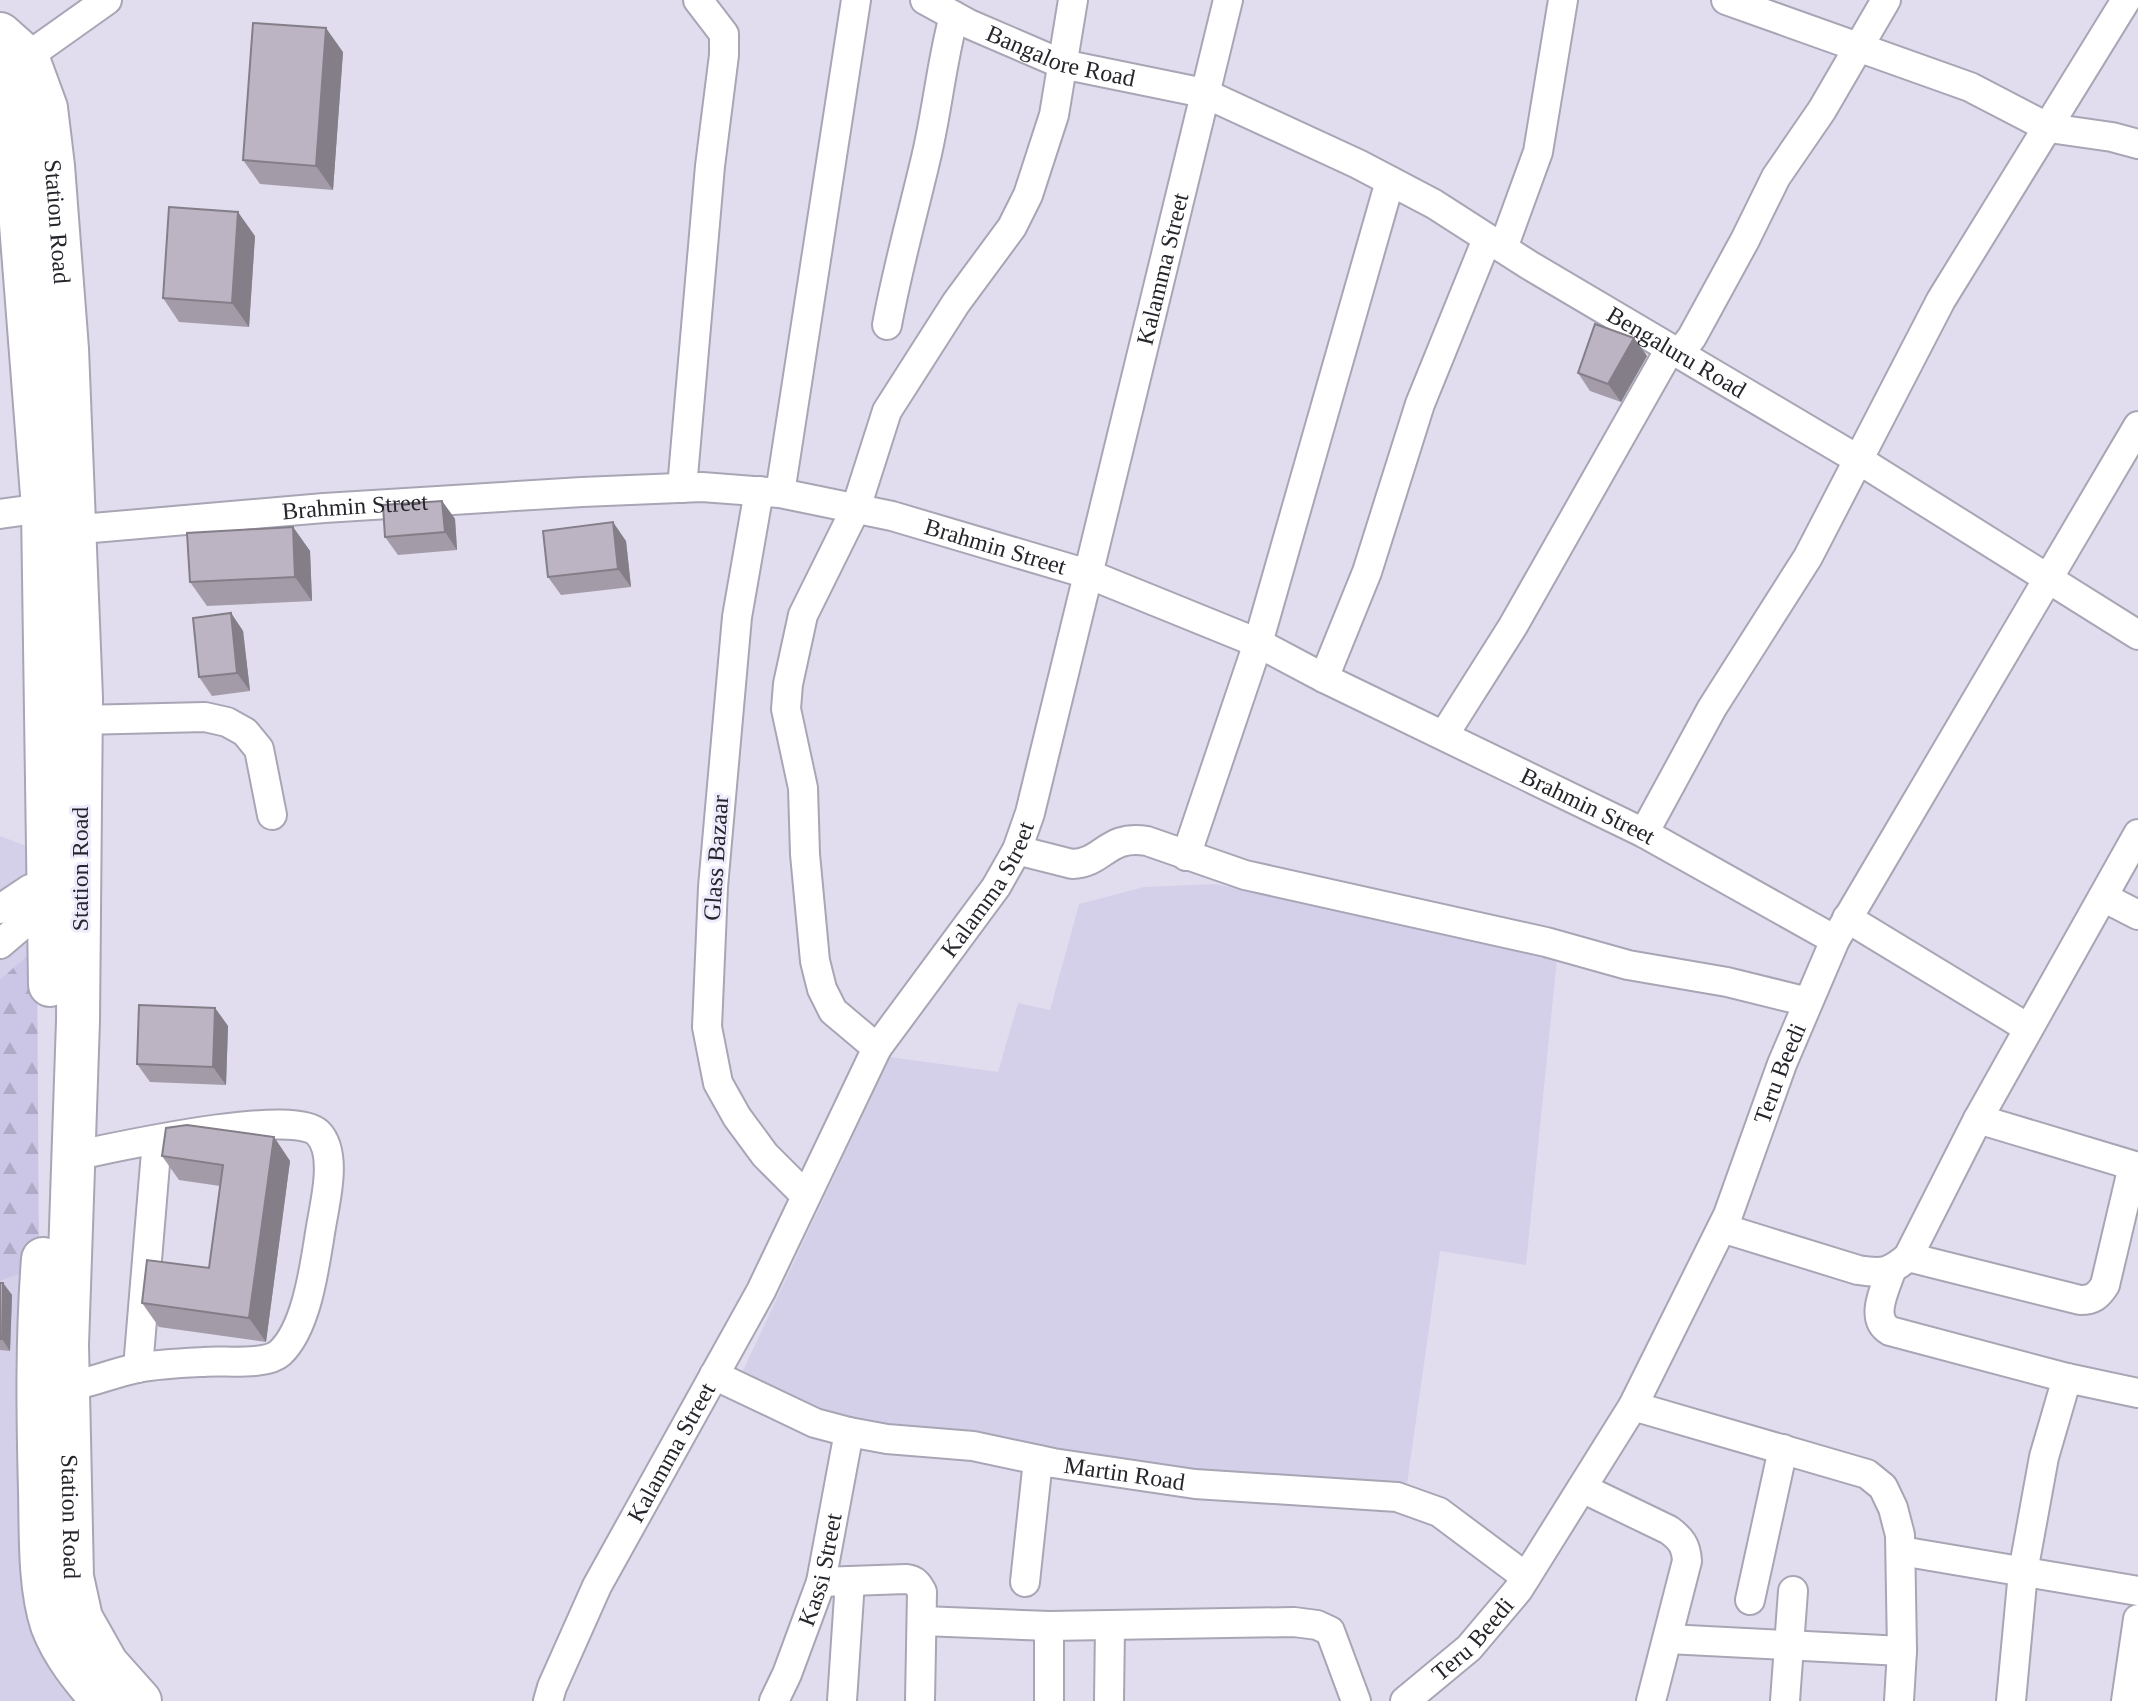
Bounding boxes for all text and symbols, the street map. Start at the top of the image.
street label: Bangalore Road [982,20,1137,92]
street label: Station Road [40,159,75,285]
street label: Kalamma Street [1132,190,1194,347]
street label: Bengaluru Road [1602,301,1751,403]
street label: Brahmin Street [281,489,429,525]
street label: Brahmin Street [922,513,1069,580]
street label: Brahmin Street [1517,762,1660,850]
street label: Glass Bazaar [699,794,733,922]
street label: Station Road [67,807,93,931]
street label: Kalamma Street [936,818,1039,962]
street label: Teru Beedi [1749,1019,1811,1127]
street label: Kalamma Street [622,1378,721,1527]
street label: Martin Road [1062,1452,1187,1495]
street label: Station Road [56,1454,85,1579]
street label: Kassi Street [793,1511,847,1629]
street label: Teru Beedi [1427,1592,1519,1686]

